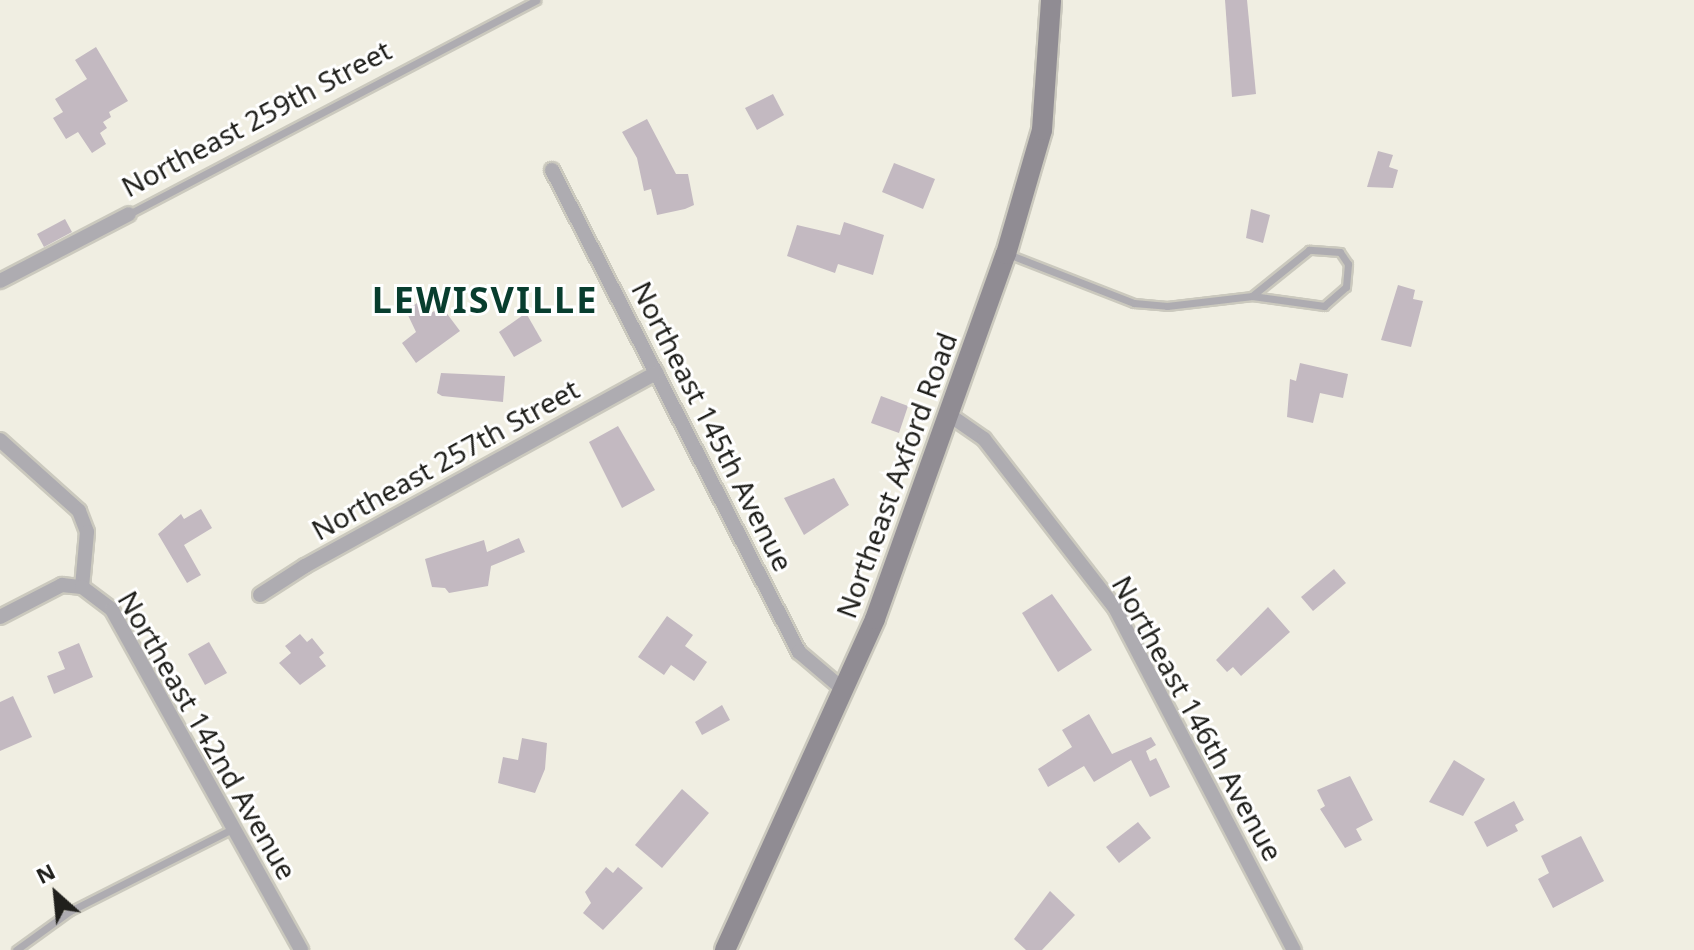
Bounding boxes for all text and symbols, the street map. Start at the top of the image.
street label: Northeast 259th Street [115,33,397,203]
street label: Northeast 145th Avenue [625,276,801,576]
district label: LEWISVILLE [372,278,598,322]
street label: Northeast Axford Road [829,328,963,622]
street label: Northeast 257th Street [305,371,585,547]
street label: Northeast 146th Avenue [1106,570,1290,866]
street label: Northeast 142nd Avenue [112,585,304,885]
north arrow [16,854,96,934]
text: N [30,855,60,890]

